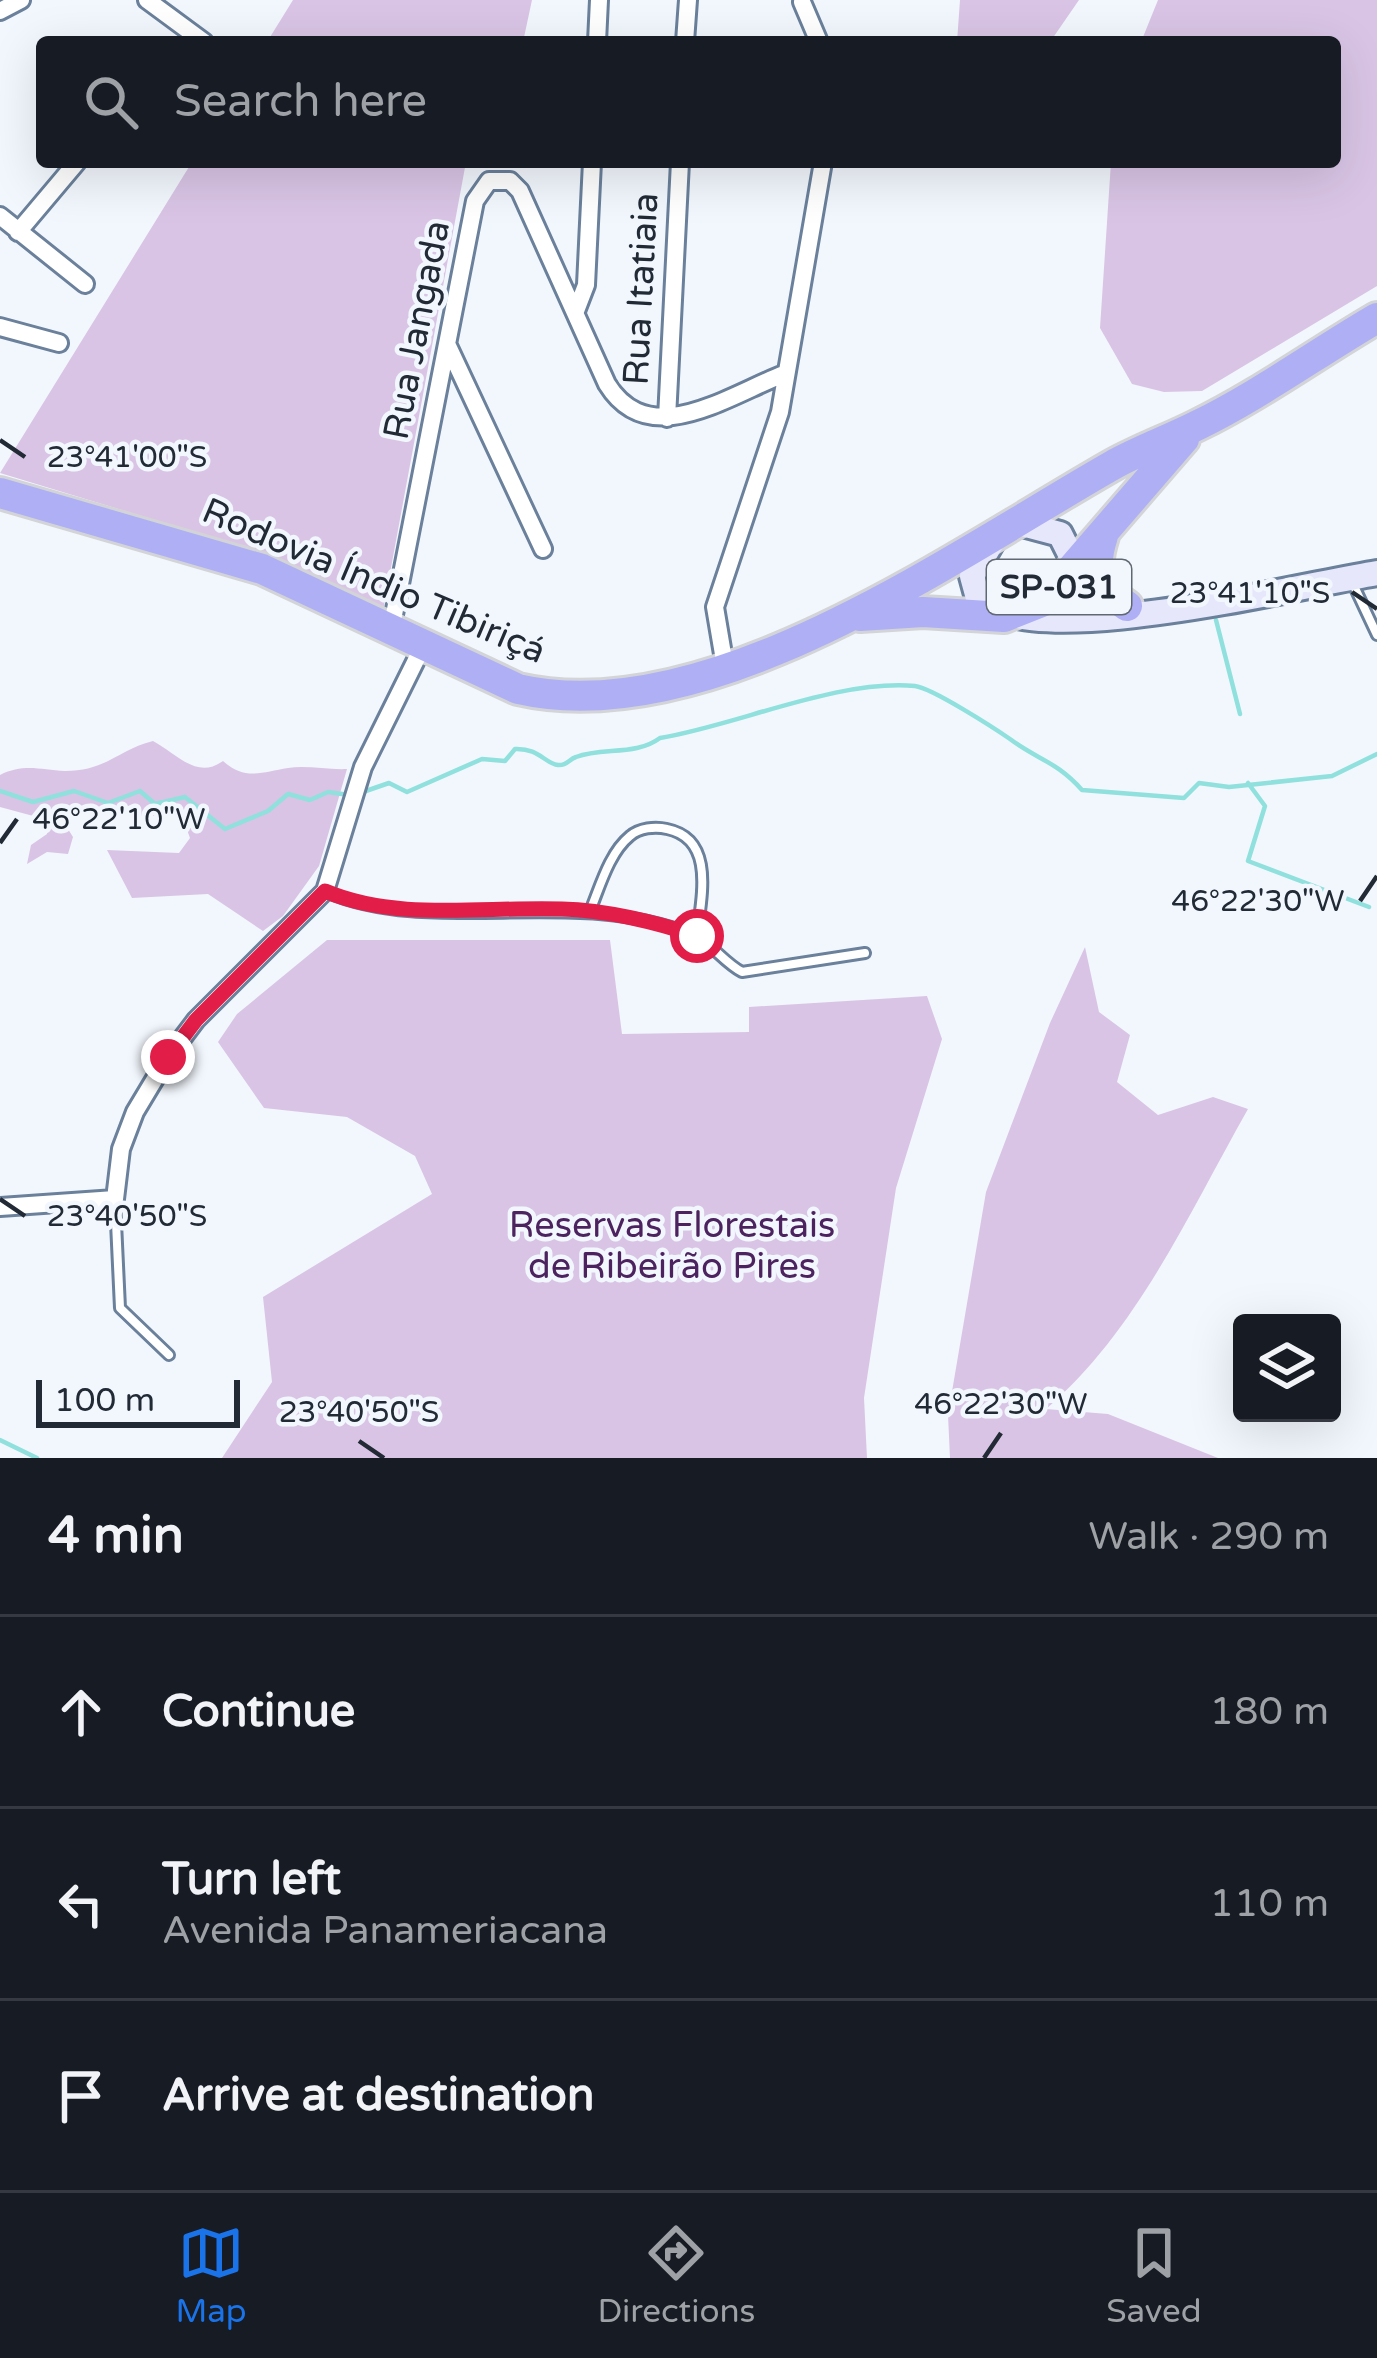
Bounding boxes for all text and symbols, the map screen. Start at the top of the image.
search box [36,36,1341,168]
icon: search [78,69,144,135]
text: Search here [174,75,427,129]
street label: Rua Itatiaia [614,192,668,386]
street label: Rua Jangada [375,217,459,443]
text: 23°41'00"S [47,439,207,476]
street label: Rodovia Índio Tibiriçá [196,489,552,673]
road number: SP-031 [987,560,1131,614]
text: 23°41'10"S [1170,575,1330,612]
text: 46°22'10"W [32,801,206,838]
text: 46°22'30"W [1171,883,1345,920]
route start [670,909,724,963]
route end [141,1030,195,1084]
text: 23°40'50"S [47,1198,207,1235]
park label: Reservas Florestais de Ribeirão Pires [509,1204,835,1288]
map controls [1233,1314,1341,1422]
button: layers [1233,1314,1341,1422]
scale bar [36,1374,240,1427]
text: 100 m [54,1381,155,1420]
text: 46°22'30"W [914,1386,1088,1423]
text: 23°40'50"S [279,1394,439,1431]
text: 4 min [48,1505,184,1567]
text: Walk · 290 m [1088,1513,1329,1560]
icon: ahead [48,1679,114,1745]
text: Continue [162,1685,355,1739]
text: 180 m [1210,1688,1329,1735]
text: Turn left [162,1853,341,1907]
icon: left [48,1871,114,1937]
text: 110 m [1210,1880,1329,1927]
text: Avenida Panameriacana [162,1907,608,1954]
icon: arrive [48,2063,114,2129]
text: Arrive at destination [162,2069,594,2123]
tab: Map [175,2220,247,2331]
tab: Directions [597,2220,755,2331]
tab: Saved [1106,2220,1202,2331]

